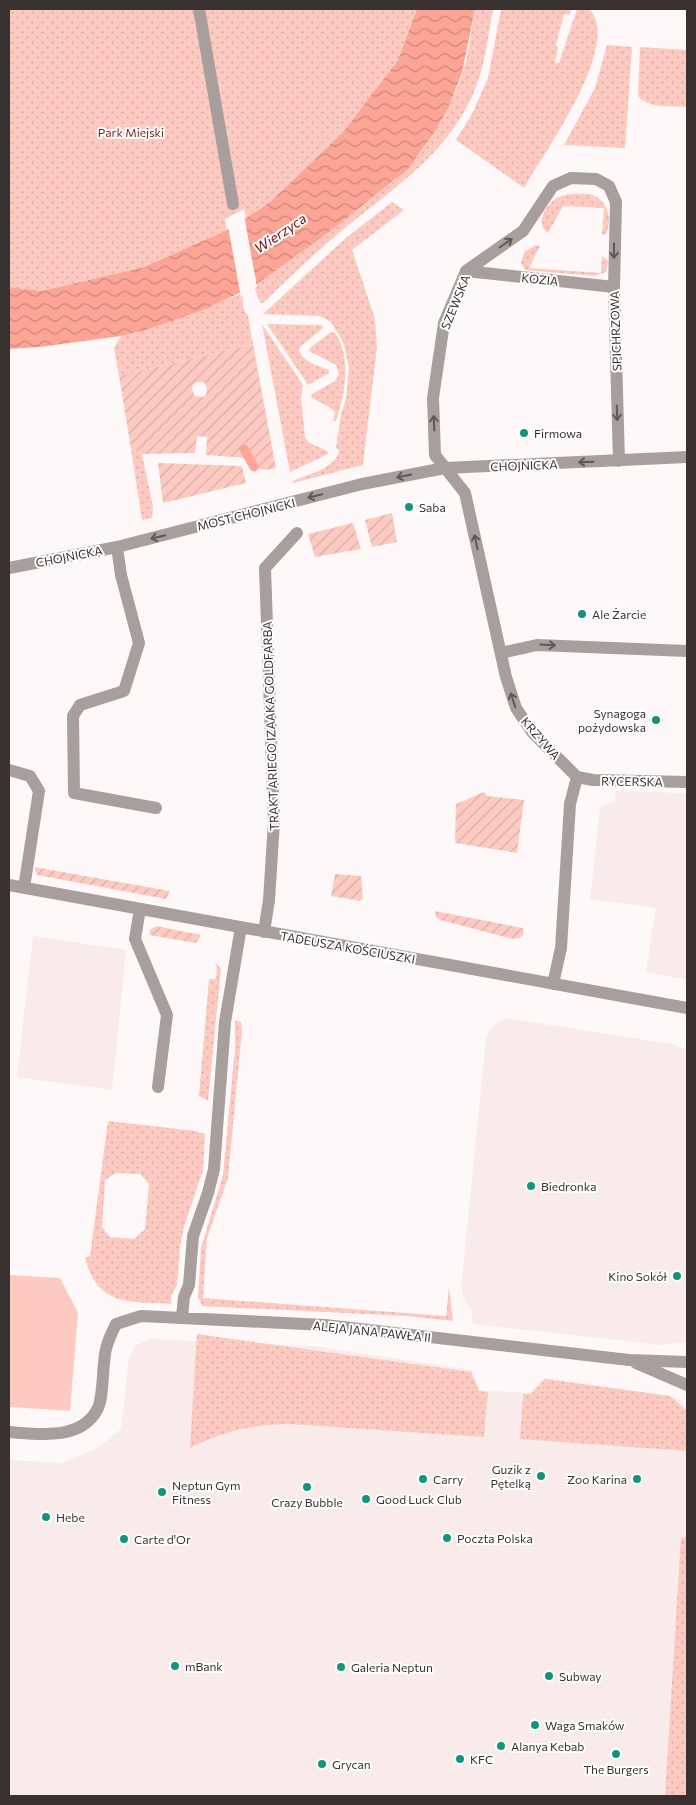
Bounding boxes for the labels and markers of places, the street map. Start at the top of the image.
place label: Firmowa [534,426,582,440]
marker: Firmowa [518,427,530,439]
place label: Saba [419,500,446,514]
marker: Saba [403,501,415,513]
place label: Ale Żarcie [592,607,646,621]
marker: Ale Żarcie [576,608,588,620]
place label: Synagoga pożydowska [578,706,646,734]
marker: Synagoga pożydowska [650,714,662,726]
place label: Biedronka [541,1179,597,1193]
marker: Biedronka [525,1180,537,1192]
place label: Kino Sokół [608,1269,667,1283]
marker: Kino Sokół [671,1270,683,1282]
place label: Guzik z Pętelką [490,1462,531,1490]
marker: Guzik z Pętelką [535,1470,547,1482]
place label: Carry [433,1472,463,1486]
place label: Zoo Karina [567,1472,627,1486]
marker: Carry [417,1473,429,1485]
marker: Zoo Karina [631,1473,643,1485]
place label: Neptun Gym Fitness [172,1478,240,1506]
marker: Crazy Bubble [301,1481,313,1493]
marker: Neptun Gym Fitness [156,1486,168,1498]
place label: Good Luck Club [376,1492,462,1506]
marker: Good Luck Club [360,1493,372,1505]
place label: Crazy Bubble [271,1495,343,1509]
place label: Hebe [56,1510,85,1524]
marker: Hebe [40,1511,52,1523]
place label: Poczta Polska [457,1531,533,1545]
place label: Carte d'Or [134,1532,191,1546]
marker: Poczta Polska [441,1532,453,1544]
marker: Carte d'Or [118,1533,130,1545]
place label: mBank [185,1659,223,1673]
marker: mBank [169,1660,181,1672]
place label: Galeria Neptun [351,1660,433,1674]
marker: Galeria Neptun [335,1661,347,1673]
place label: Subway [559,1669,602,1683]
marker: Subway [543,1670,555,1682]
place label: Waga Smaków [545,1718,625,1732]
marker: Waga Smaków [529,1719,541,1731]
place label: Alanya Kebab [511,1739,584,1753]
marker: Alanya Kebab [495,1740,507,1752]
marker: The Burgers [610,1748,622,1760]
place label: KFC [470,1752,493,1766]
marker: KFC [454,1753,466,1765]
place label: Grycan [332,1757,371,1771]
marker: Grycan [316,1758,328,1770]
place label: The Burgers [583,1762,649,1776]

